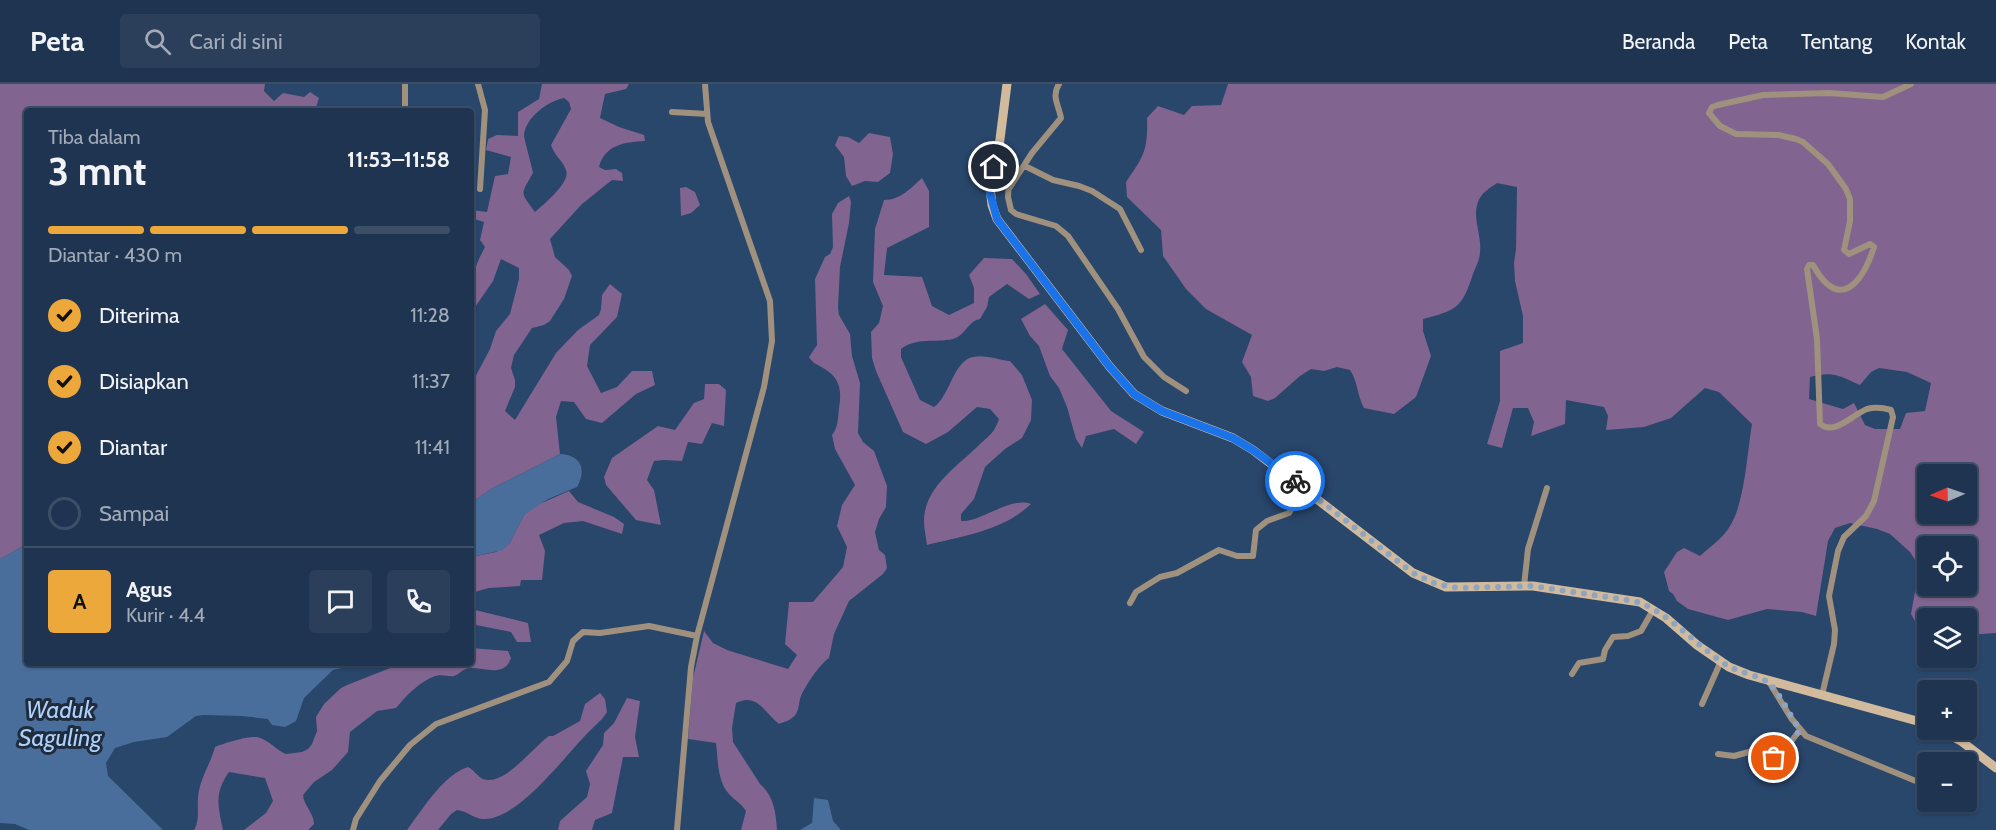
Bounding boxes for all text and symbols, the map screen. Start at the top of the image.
search box [120,14,540,68]
text: Peta [30,24,84,58]
icon: search [141,25,174,58]
text: Cari di sini [189,28,283,55]
text: Beranda [1622,29,1695,54]
text: Peta [1728,29,1768,54]
text: Tentang [1801,29,1872,54]
text: Kontak [1905,29,1966,54]
text: Tiba dalam [48,125,140,149]
pin [968,141,1019,192]
text: 11:53–11:58 [347,146,450,173]
text: 3 mnt [48,147,146,195]
icon: home [977,150,1010,183]
text: Diantar · 430 m [48,243,182,267]
icon: check [48,299,81,332]
text: Diterima [99,302,180,329]
text: 11:28 [410,303,450,327]
icon: check [48,365,81,398]
text: Disiapkan [99,368,189,395]
text: 11:37 [412,369,450,393]
icon: check [48,431,81,464]
text: Diantar [99,434,167,461]
text: 11:41 [415,435,450,459]
courier [1265,451,1325,511]
north arrow [1917,464,1977,524]
map controls [1917,464,1977,812]
icon: bike [1279,465,1312,498]
text: Sampai [99,500,169,527]
button: locate [1917,536,1977,596]
button: chat [309,570,372,633]
button: phone [387,570,450,633]
text: Agus [126,576,172,603]
text: A [73,588,86,615]
text: Kurir · 4.4 [126,603,205,627]
button: layers [1917,608,1977,668]
button: + [1917,680,1977,740]
water label: Waduk Saguling [19,695,102,752]
pin [1748,732,1799,783]
icon: bag [1757,741,1790,774]
button: − [1917,752,1977,812]

